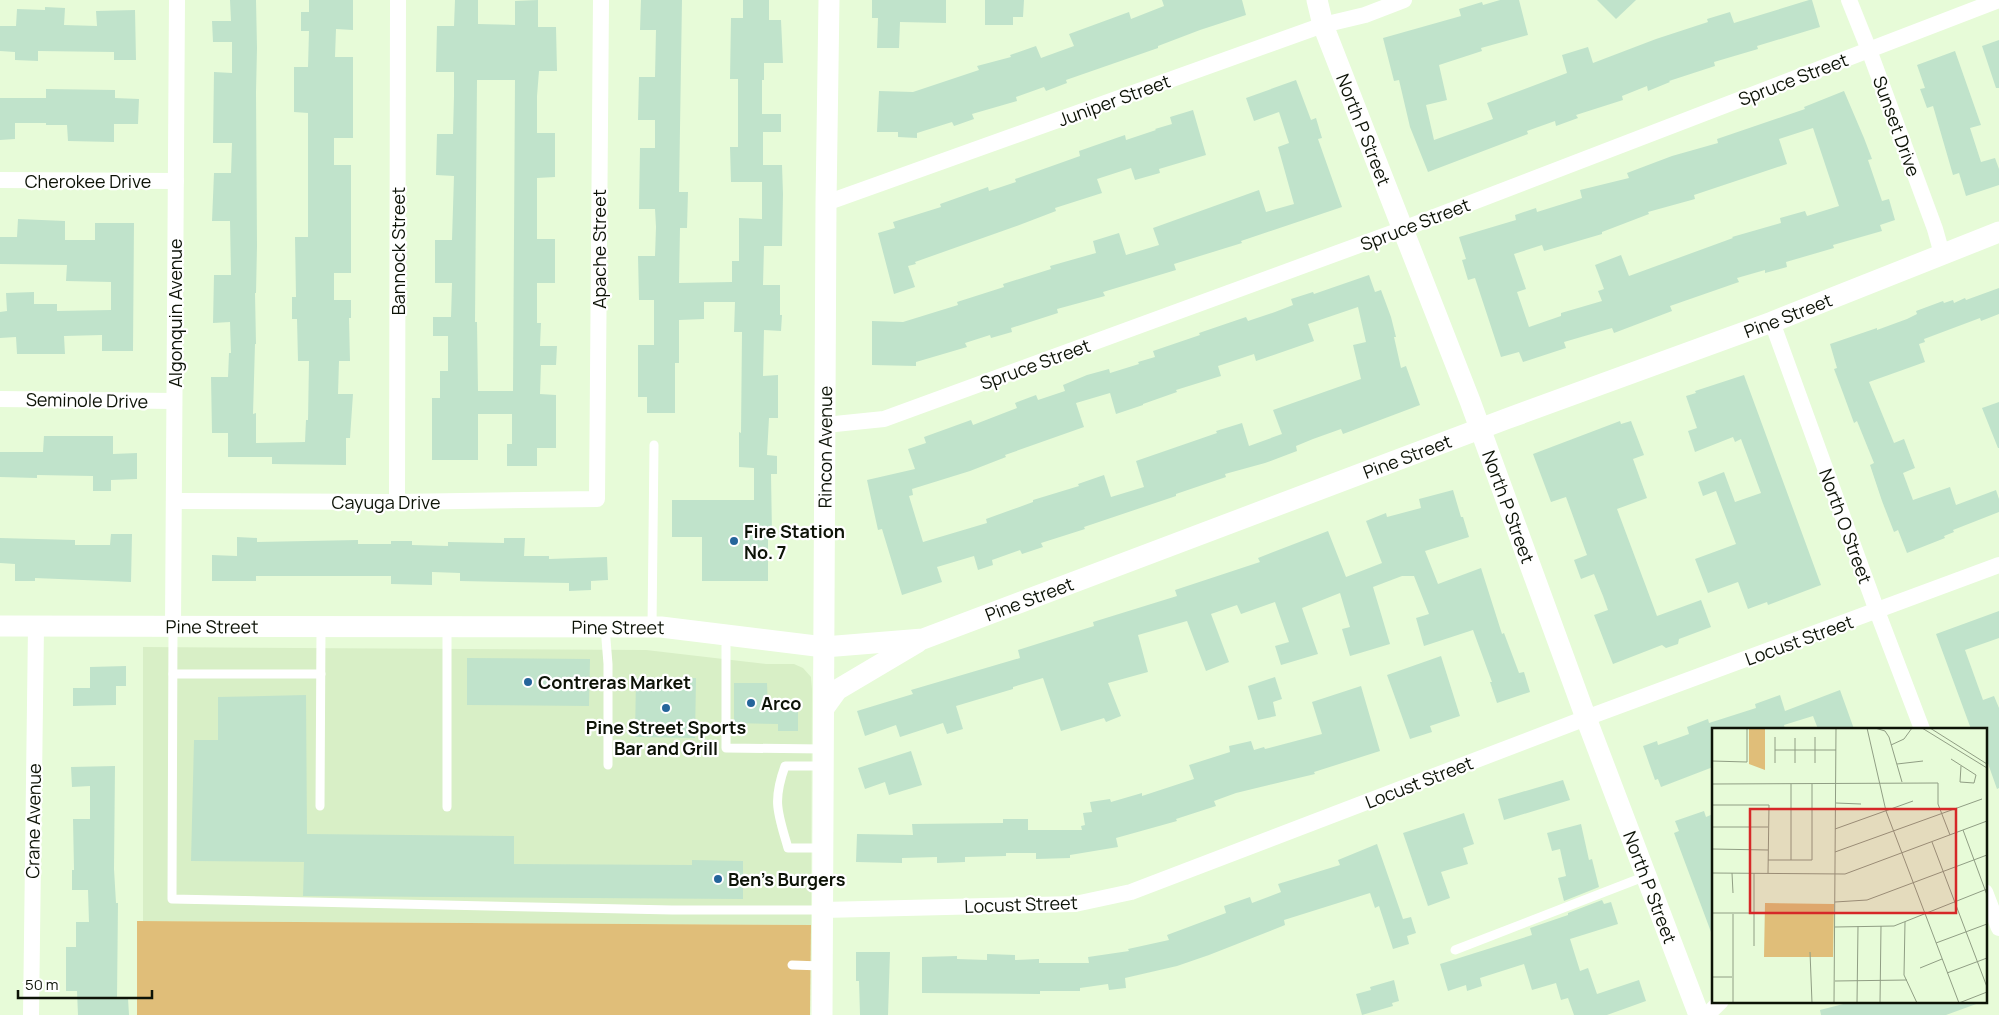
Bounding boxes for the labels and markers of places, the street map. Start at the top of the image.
place label: Fire Station No. 7 [744,519,845,564]
marker: Fire Station No. 7 [728,535,740,547]
place label: Contreras Market [538,670,691,694]
marker: Contreras Market [522,676,534,688]
place label: Arco [761,691,801,715]
marker: Arco [745,697,757,709]
marker: Pine Street Sports Bar and Grill [660,702,672,714]
place label: Pine Street Sports Bar and Grill [586,715,747,760]
place label: Ben's Burgers [728,867,846,891]
marker: Ben's Burgers [712,873,724,885]

